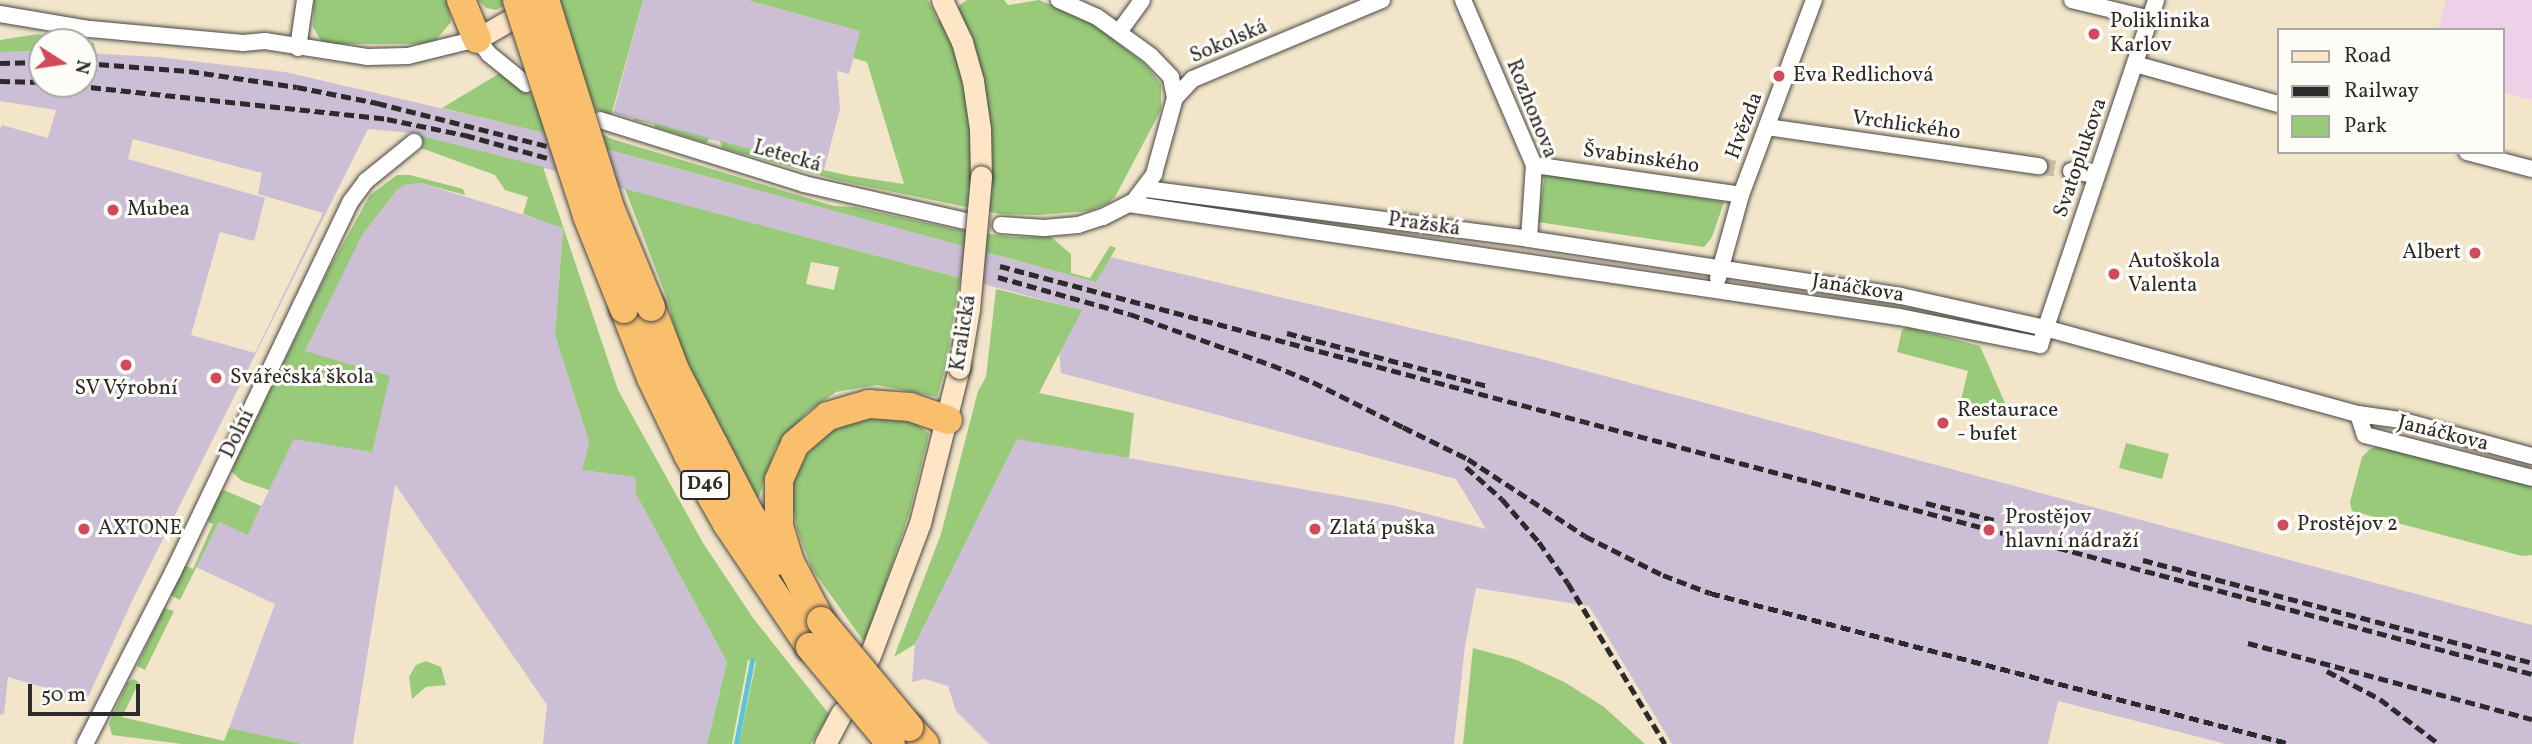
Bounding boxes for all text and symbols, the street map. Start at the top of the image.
place label: Poliklinika Karlov [2110,9,2210,59]
street label: Sokolská [1186,14,1272,70]
marker: Poliklinika Karlov [2084,24,2104,44]
north arrow [28,28,98,98]
legend [2276,28,2504,154]
text: Road [2344,42,2391,71]
street label: Rozhonova [1500,56,1562,162]
text: N [67,57,96,76]
place label: Eva Redlichová [1793,63,1934,89]
marker: Eva Redlichová [1771,68,1787,84]
text: Railway [2344,77,2419,106]
street label: Hvězda [1721,89,1769,163]
street label: Svatoplukova [2049,95,2113,221]
street label: Vrchlického [1850,106,1962,146]
text: Park [2344,112,2387,141]
street label: Letecká [750,135,824,179]
street label: Švabinského [1581,138,1701,180]
place label: Mubea [127,197,190,223]
marker: Mubea [105,202,121,218]
street label: Pražská [1386,207,1462,243]
place label: Albert [2402,240,2461,266]
marker: Albert [2467,245,2483,261]
place label: Autoškola Valenta [2128,249,2220,299]
marker: Autoškola Valenta [2106,266,2122,282]
street label: Janáčkova [1810,269,1906,309]
street label: Kralická [946,293,982,373]
marker: SV Výrobní [118,357,134,373]
place label: Svářečská škola [230,365,374,391]
marker: Svářečská škola [208,370,224,386]
place label: SV Výrobní [74,376,178,402]
place label: Restaurace - bufet [1957,398,2058,448]
street label: Dolní [215,405,261,463]
street label: Janáčkova [2395,411,2491,457]
marker: Restaurace - bufet [1935,415,1951,431]
road number: D46 [679,470,731,500]
place label: Prostějov hlavní nádraží [2005,505,2139,555]
place label: Prostějov 2 [2297,512,2399,538]
place label: AXTONE [98,516,182,542]
place label: Zlatá puška [1329,516,1435,542]
marker: Prostějov 2 [2275,517,2291,533]
marker: Prostějov hlavní nádraží [1979,520,1999,540]
marker: AXTONE [76,521,92,537]
marker: Zlatá puška [1307,521,1323,537]
scale bar [32,670,144,714]
text: 50 m [41,681,86,710]

